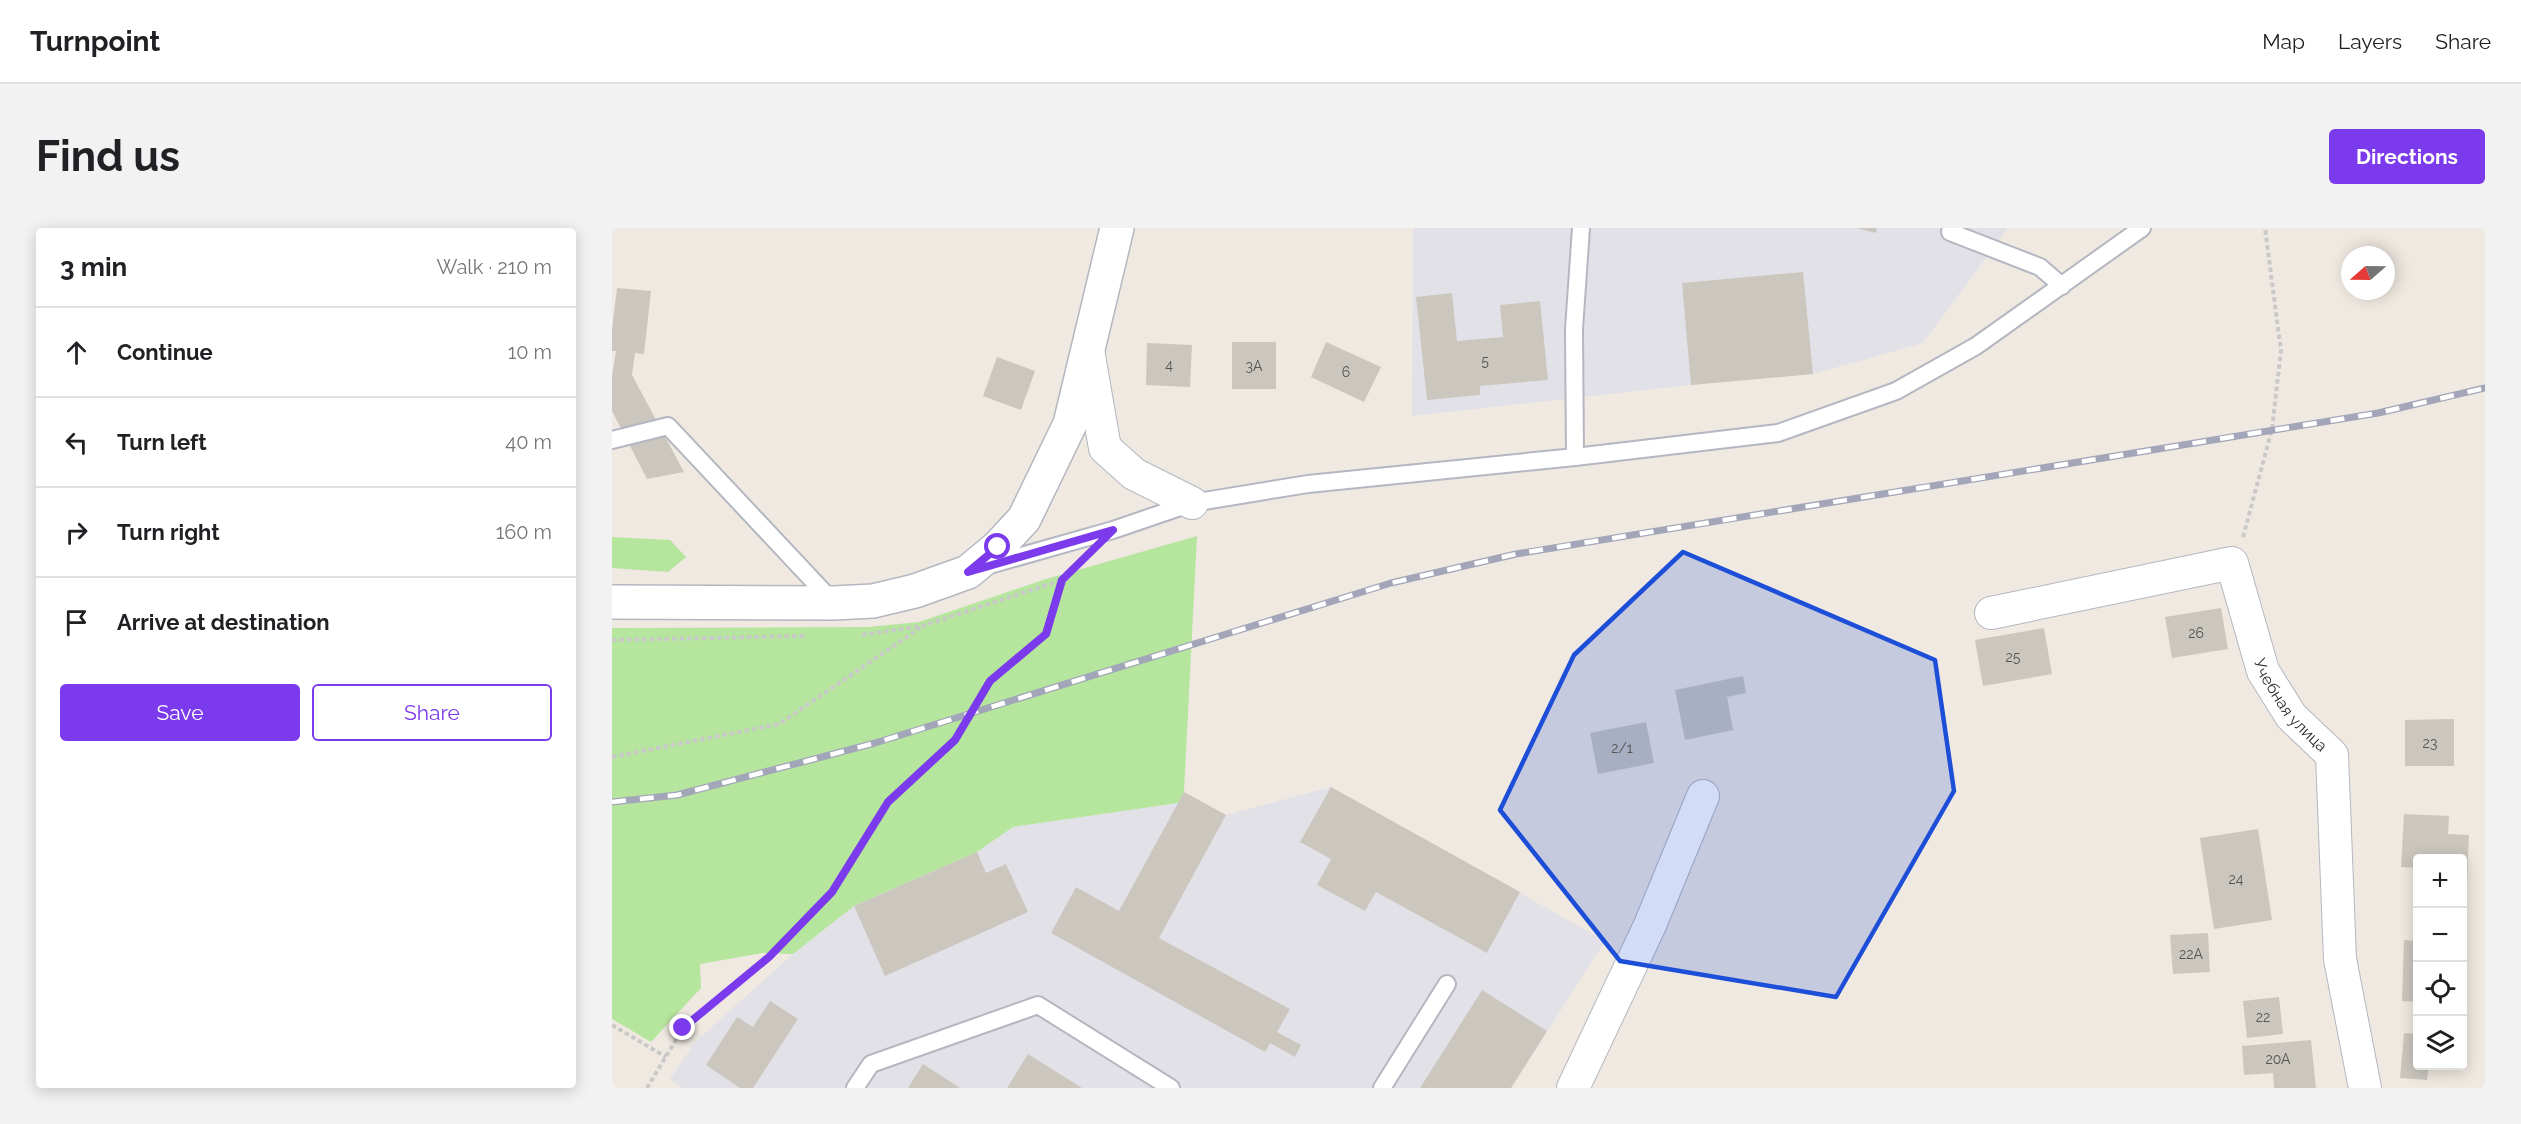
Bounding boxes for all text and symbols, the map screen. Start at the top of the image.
text: Turnpoint [30,25,160,58]
text: Map [2262,29,2305,54]
text: Layers [2338,29,2402,54]
text: Share [2435,29,2491,54]
button: Directions [2329,129,2485,184]
text: Find us [36,132,180,181]
north arrow [2341,246,2395,300]
text: 3 min [60,252,127,282]
text: Walk · 210 m [437,255,552,279]
icon: ahead [60,336,93,369]
text: Continue [117,339,213,365]
text: 10 m [508,340,552,364]
house number: 5 [1481,353,1489,369]
house number: 4 [1165,357,1173,373]
house number: 3А [1246,358,1263,374]
house number: 6 [1342,364,1350,380]
icon: left [60,426,93,459]
text: Turn left [117,429,207,455]
text: 40 m [505,430,552,454]
icon: right [60,516,93,549]
text: Turn right [117,519,220,545]
text: 160 m [496,520,552,544]
route start [984,533,1010,559]
icon: arrive [60,606,93,639]
text: Arrive at destination [117,609,330,635]
house number: 26 [2188,625,2204,641]
house number: 25 [2006,649,2021,665]
street label: Учебная улица [2250,656,2331,755]
button: Save [60,684,300,741]
button: Share [312,684,552,741]
house number: 23 [2423,735,2437,751]
house number: 2/1 [1611,740,1633,756]
map controls [2413,854,2467,1070]
button: + [2413,854,2467,908]
house number: 24 [2229,871,2244,887]
button: − [2413,908,2467,962]
house number: 22А [2179,946,2204,962]
button: locate [2413,962,2467,1016]
house number: 22 [2256,1009,2270,1025]
route end [669,1014,695,1040]
button: layers [2413,1016,2467,1070]
house number: 20А [2265,1051,2291,1067]

